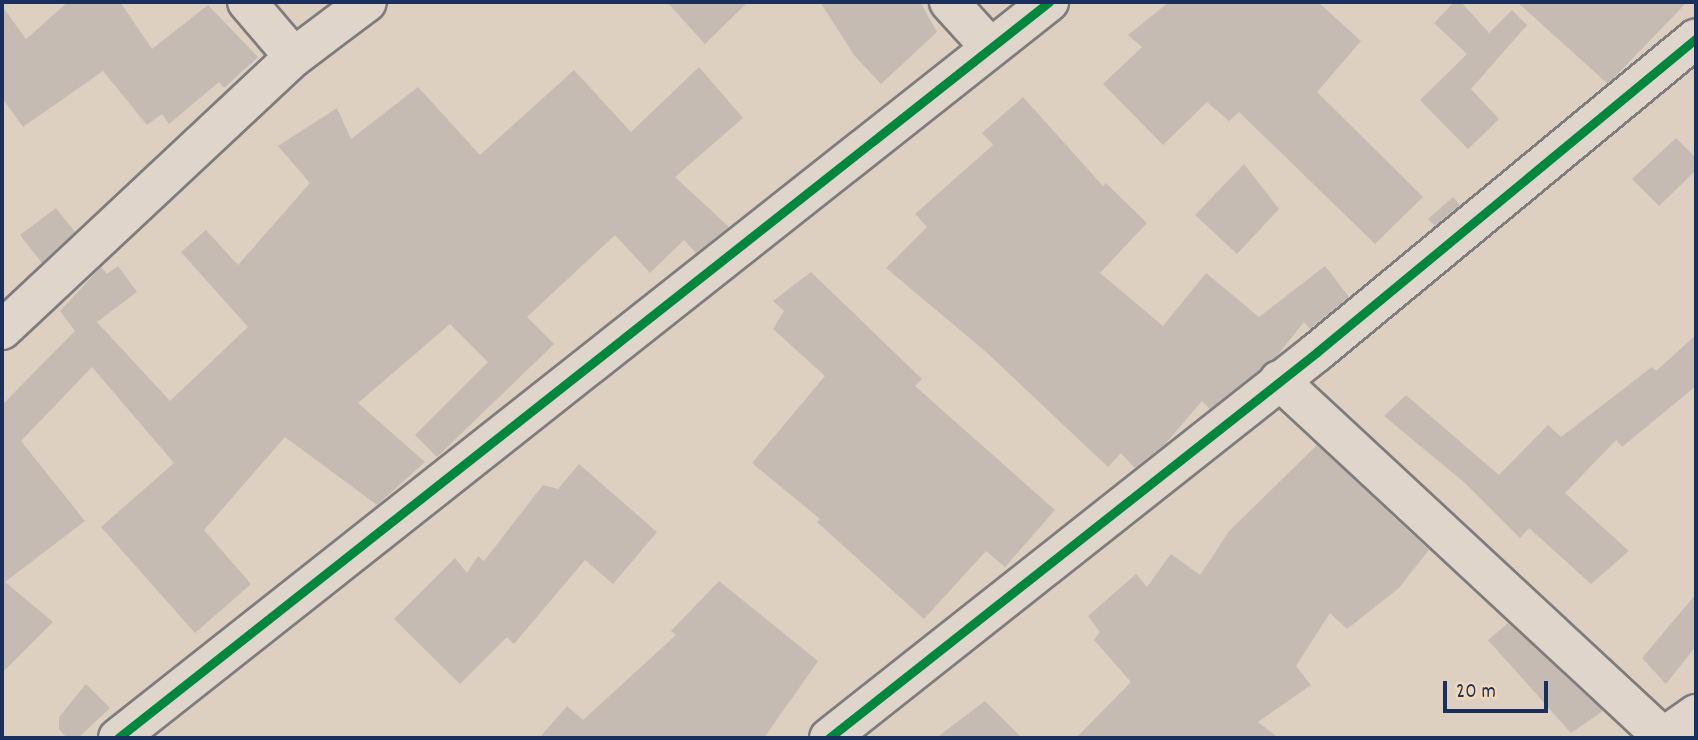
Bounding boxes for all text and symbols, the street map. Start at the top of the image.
scale bar [1446,666,1551,710]
text: 20 m [1456,678,1496,708]

